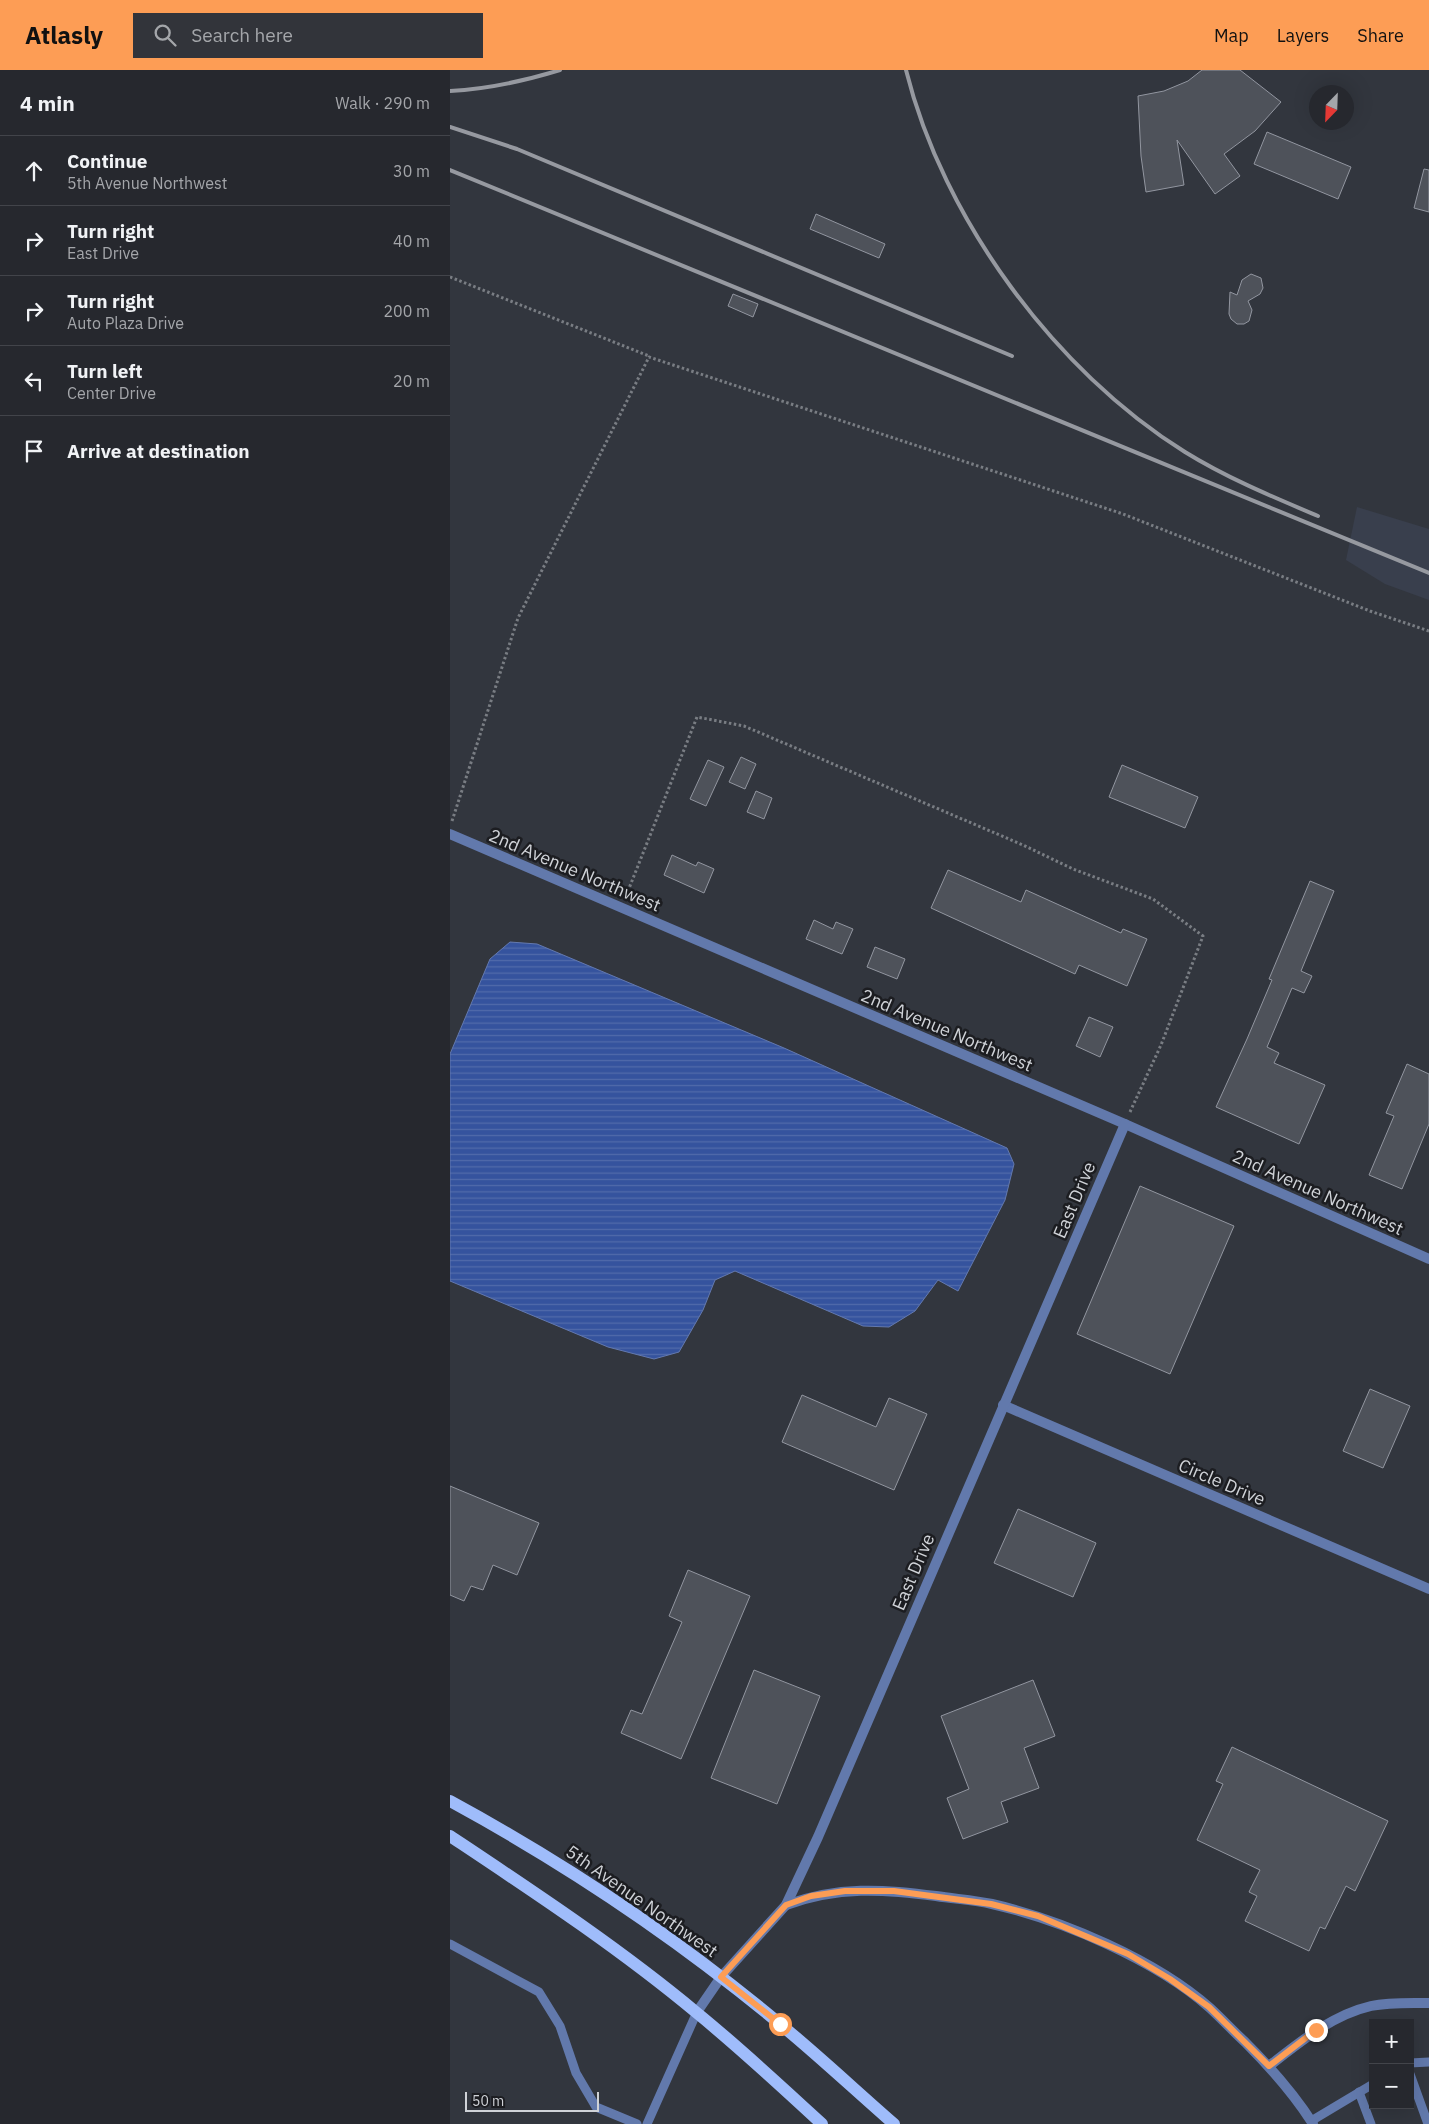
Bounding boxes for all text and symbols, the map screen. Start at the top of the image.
search box [133,13,483,58]
text: Atlasly [25,19,103,51]
icon: search [151,21,179,49]
text: Search here [191,23,293,47]
text: Map [1214,24,1249,47]
text: Layers [1277,24,1329,47]
text: Share [1357,24,1404,47]
north arrow [1309,85,1354,130]
text: 4 min [20,89,75,117]
text: Walk · 290 m [335,93,430,113]
text: Continue [67,149,147,173]
icon: ahead [20,157,48,185]
text: 30 m [393,161,430,181]
text: 5th Avenue Northwest [67,173,227,193]
text: Turn right [67,219,154,243]
icon: right [20,227,48,255]
text: 40 m [393,231,430,251]
text: East Drive [67,243,139,263]
text: Turn right [67,289,154,313]
icon: right [20,297,48,325]
text: 200 m [383,301,430,321]
text: Auto Plaza Drive [67,313,184,333]
text: Turn left [67,359,143,383]
icon: left [20,367,48,395]
text: 20 m [393,371,430,391]
text: Center Drive [67,383,156,403]
icon: arrive [20,437,48,465]
text: Arrive at destination [67,439,250,463]
street label: 2nd Avenue Northwest [486,823,664,917]
street label: 2nd Avenue Northwest [858,983,1036,1077]
street label: 2nd Avenue Northwest [1229,1144,1407,1240]
street label: East Drive [1048,1158,1100,1242]
street label: Circle Drive [1175,1453,1269,1511]
street label: East Drive [887,1530,939,1614]
street label: 5th Avenue Northwest [561,1840,723,1962]
route start [769,2013,792,2036]
route end [1305,2019,1328,2042]
map controls [1369,2019,1414,2109]
button: + [1369,2019,1414,2064]
button: − [1369,2064,1414,2109]
scale bar [465,2089,599,2112]
text: 50 m [472,2092,504,2110]

